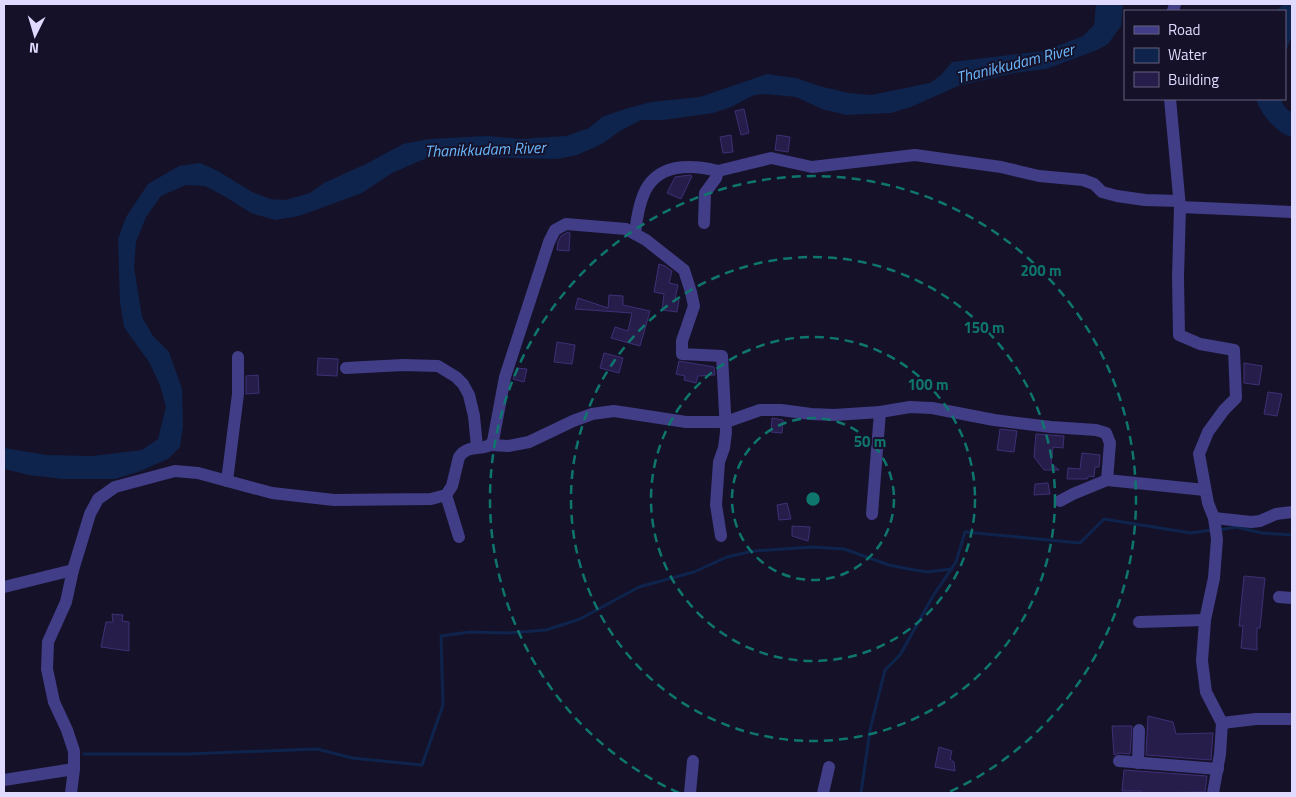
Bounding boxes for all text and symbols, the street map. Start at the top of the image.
north arrow [10,10,60,60]
legend [1124,10,1286,100]
text: Road [1168,18,1200,41]
water label: Thanikkudam River [954,36,1078,89]
text: N [28,38,40,59]
text: Water [1168,43,1207,66]
text: Building [1168,68,1219,91]
water label: Thanikkudam River [424,135,548,163]
text: 200 m [1020,259,1062,282]
text: 150 m [963,316,1005,339]
text: 100 m [907,373,949,396]
text: 50 m [854,430,886,453]
centre of rings [804,490,822,508]

